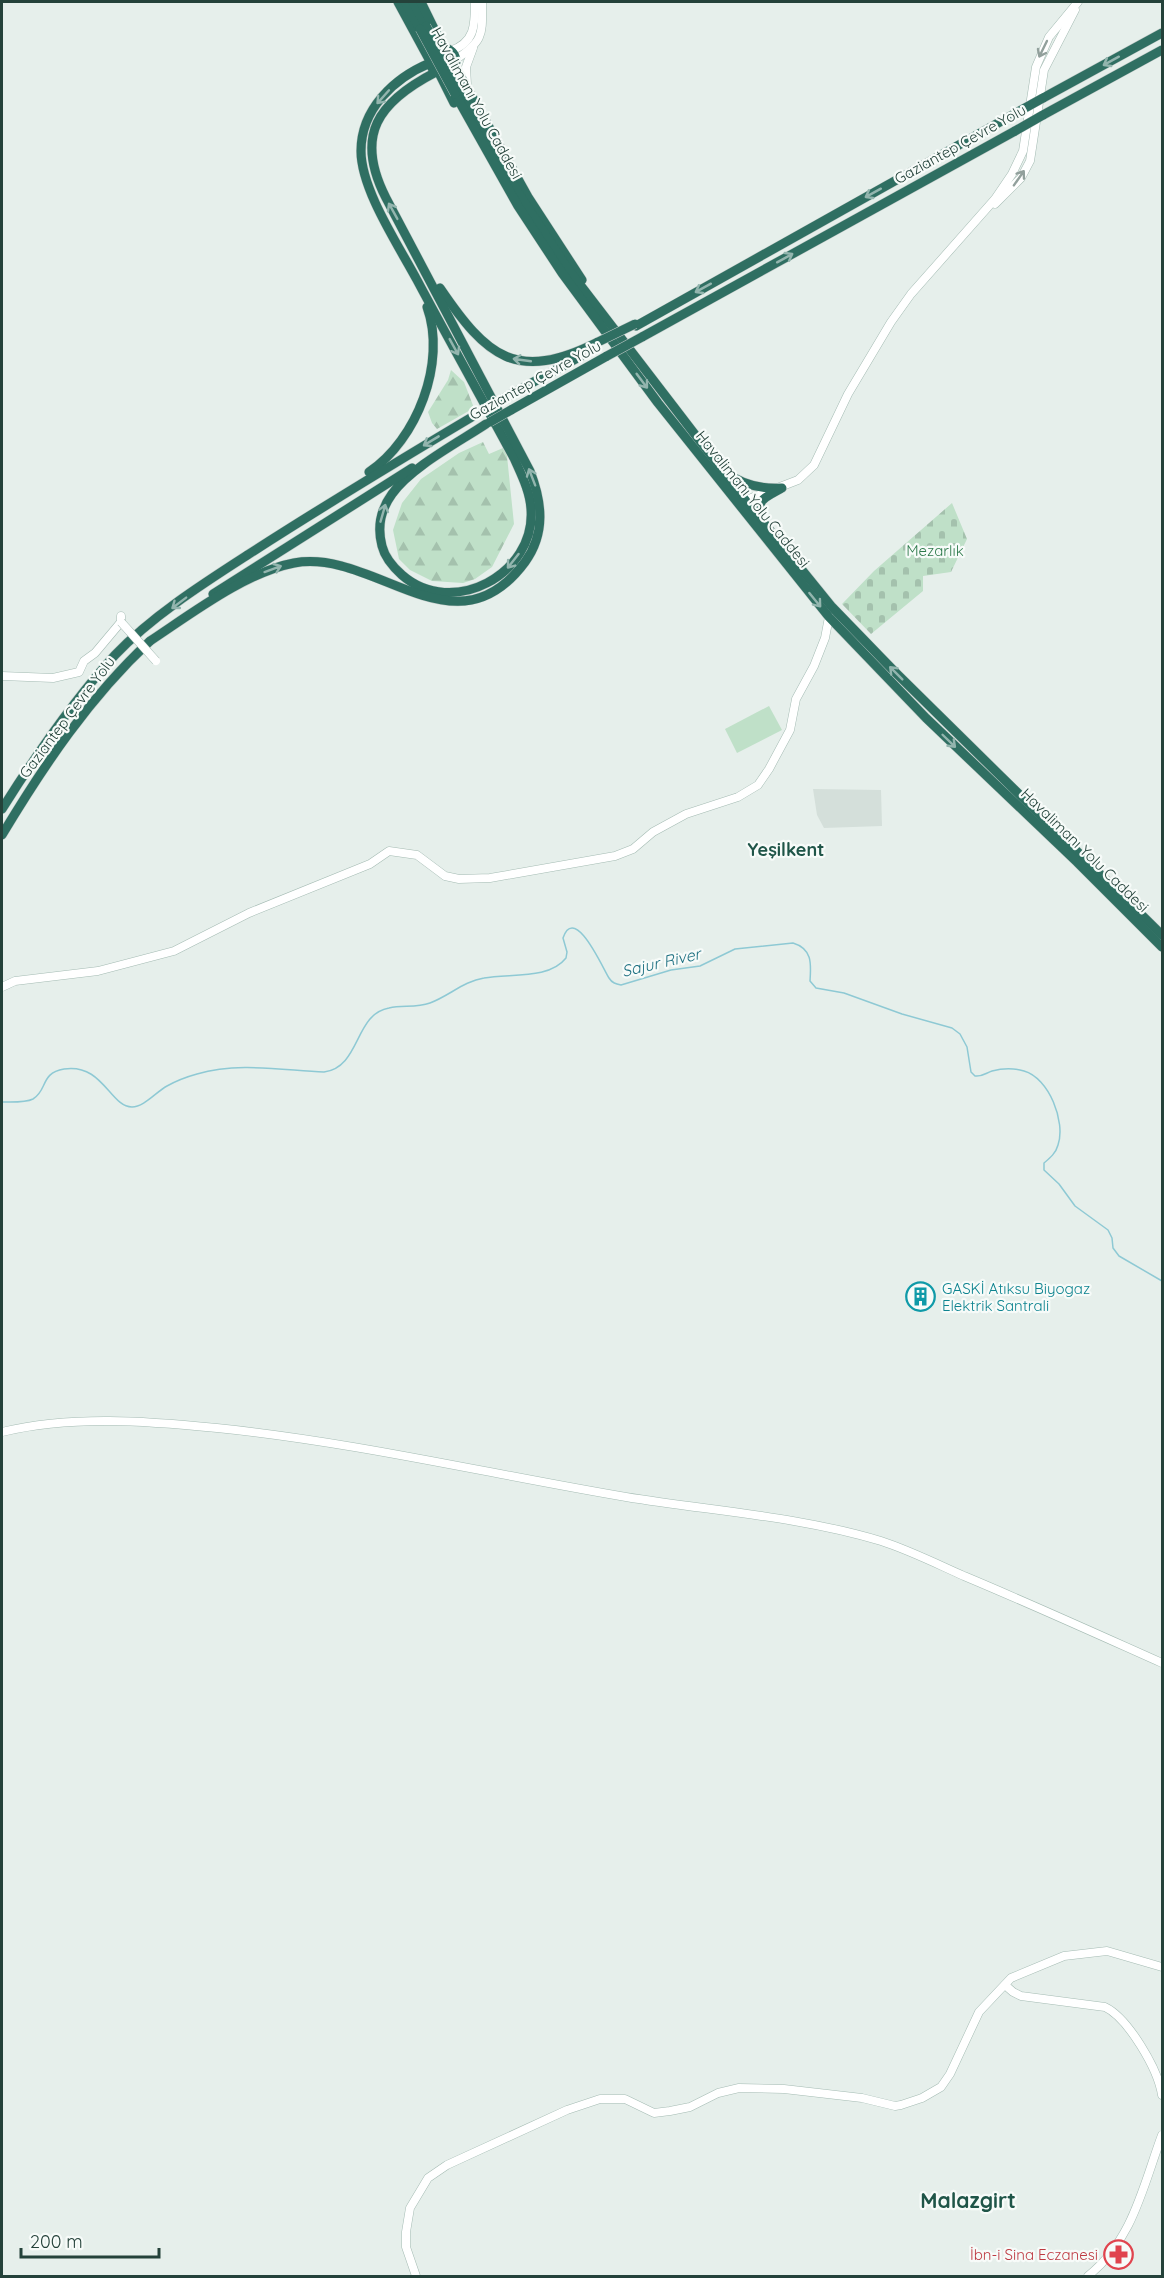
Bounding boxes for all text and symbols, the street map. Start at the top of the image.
street label: Havalimanı Yolu Caddesi [427,24,527,182]
one-way arrow [1037,39,1049,57]
one-way arrow [1103,55,1120,67]
one-way arrow [376,89,390,104]
street label: Gaziantep Çevre Yolu [891,100,1029,188]
one-way arrow [1013,170,1026,186]
one-way arrow [865,188,883,199]
one-way arrow [387,203,399,220]
one-way arrow [776,252,794,263]
one-way arrow [695,282,712,294]
street label: Gaziantep Çevre Yolu [466,336,604,424]
one-way arrow [449,338,460,356]
one-way arrow [513,354,532,365]
one-way arrow [635,373,648,389]
street label: Havalimanı Yolu Caddesi [692,427,814,571]
one-way arrow [423,435,440,447]
one-way arrow [526,468,537,487]
one-way arrow [378,504,389,523]
park label: Mezarlık [906,541,964,560]
one-way arrow [507,553,520,569]
one-way arrow [263,563,282,574]
one-way arrow [808,592,821,608]
one-way arrow [171,596,187,609]
street label: Gaziantep Çevre Yolu [15,652,119,782]
one-way arrow [889,666,903,681]
one-way arrow [942,734,957,748]
street label: Havalimanı Yolu Caddesi [1017,784,1153,916]
district label: Yeşilkent [748,838,824,861]
water label: Sajur River [620,943,704,981]
place label: GASKİ Atıksu Biyogaz Elektrik Santrali [942,1279,1090,1315]
building icon: GASKİ Atıksu Biyogaz Elektrik Santrali [905,1281,937,1313]
district label: Malazgirt [920,2187,1016,2213]
scale bar [21,2221,159,2259]
text: 200 m [30,2230,83,2253]
pharmacy icon: İbn-i Sina Eczanesi [1103,2238,1135,2270]
place label: İbn-i Sina Eczanesi [970,2245,1098,2264]

